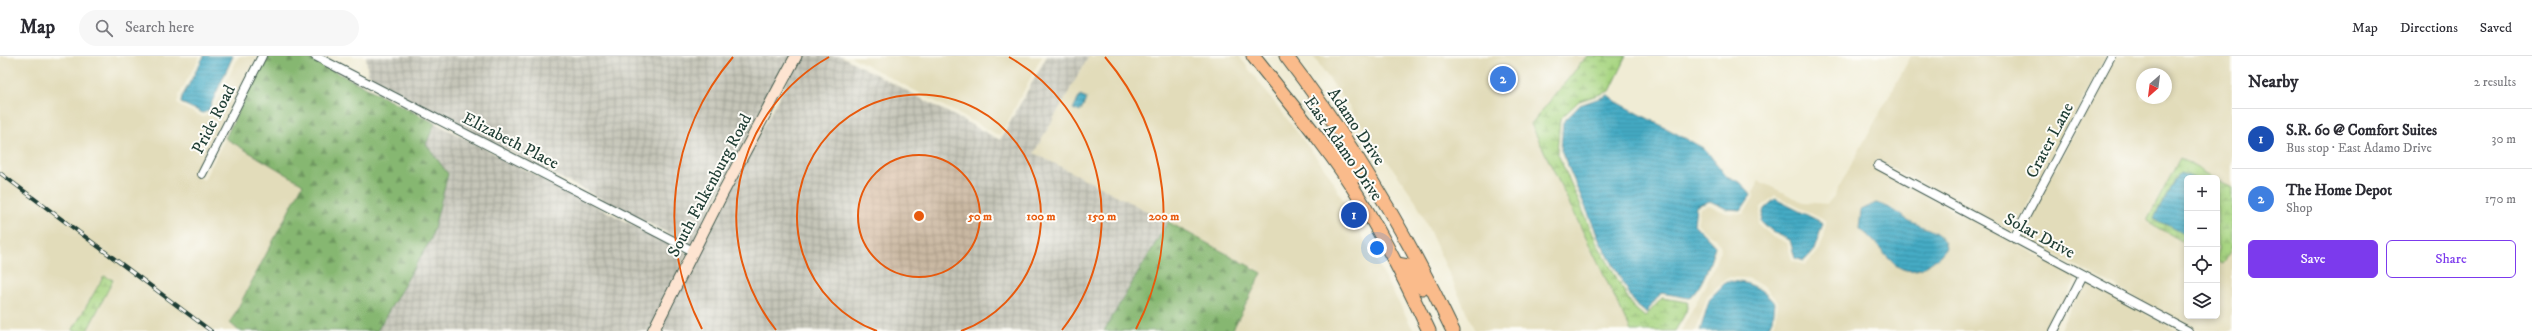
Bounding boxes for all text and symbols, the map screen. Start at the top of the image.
search box [79,10,359,46]
text: Map [20,16,55,39]
icon: search [93,17,115,39]
text: Search here [125,18,194,37]
text: Map [2352,19,2378,37]
text: Directions [2400,19,2458,37]
text: Saved [2480,19,2512,37]
pin: 2 [1490,64,1516,94]
north arrow [2136,68,2172,104]
text: Nearby [2248,71,2298,93]
text: 2 results [2474,74,2516,90]
street label: Pride Road [187,81,241,158]
street label: Adamo Drive [1322,84,1390,170]
street label: East Adamo Drive [1299,92,1387,205]
street label: Crater Lane [2021,99,2079,182]
street label: Elizabeth Place [459,107,563,175]
street label: South Falkenburg Road [663,109,757,261]
text: S.R. 60 @ Comfort Suites [2286,121,2437,140]
text: 1 [2259,131,2263,147]
text: 30 m [2492,131,2516,147]
text: Bus stop · East Adamo Drive [2286,140,2432,156]
map controls [2184,175,2220,319]
button: + [2184,175,2220,211]
text: The Home Depot [2286,181,2392,200]
text: 2 [2258,191,2264,207]
text: 170 m [2485,191,2516,207]
pin: 1 [1341,200,1367,230]
text: Shop [2286,200,2312,216]
street label: Solar Drive [2000,208,2079,264]
centre of rings [912,209,926,223]
text: 50 m [967,209,992,224]
text: 100 m [1027,209,1055,224]
text: 150 m [1088,209,1116,224]
text: 200 m [1149,209,1179,224]
button: − [2184,211,2220,247]
your location [1367,238,1387,258]
button: Save [2248,240,2378,278]
button: Share [2386,240,2516,278]
button: locate [2184,247,2220,283]
button: layers [2184,283,2220,319]

